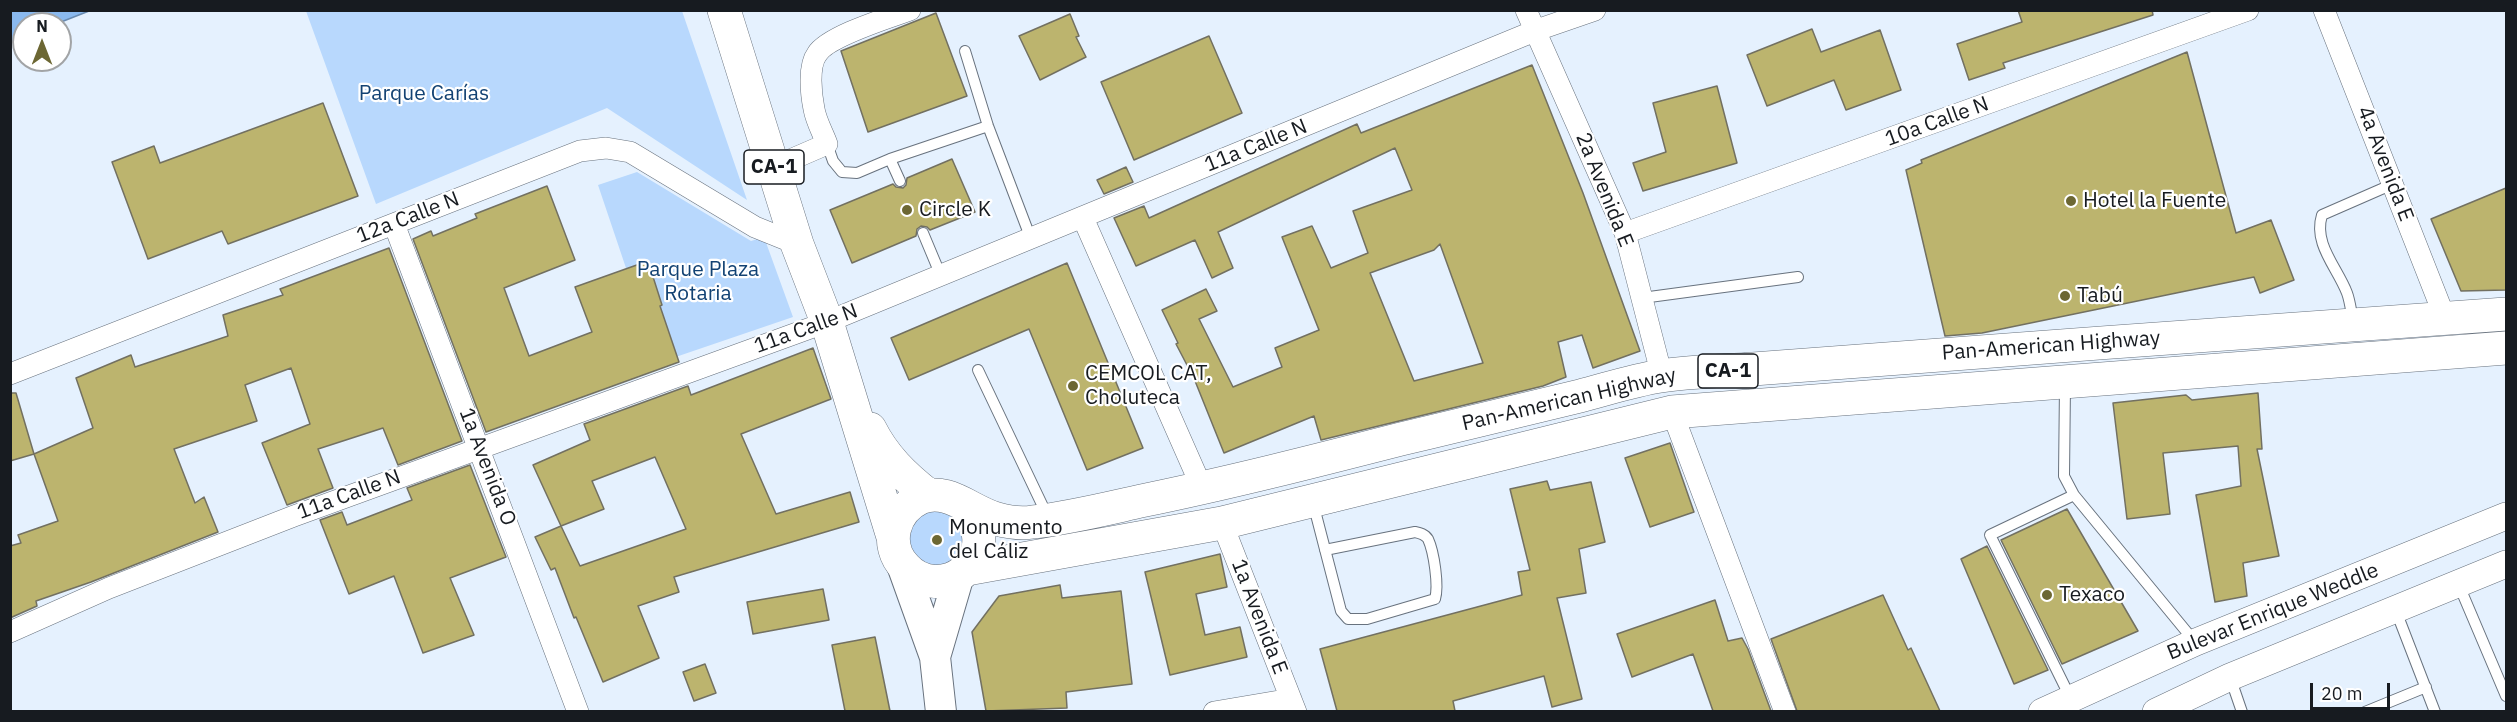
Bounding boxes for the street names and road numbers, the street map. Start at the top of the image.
street label: 10a Calle N [1882,92,1992,152]
street label: 4a Avenida E [2352,103,2418,225]
street label: 11a Calle N [1201,114,1311,178]
street label: 2a Avenida E [1570,129,1638,251]
road number: CA-1 [744,150,804,184]
street label: 12a Calle N [353,187,463,249]
street label: 11a Calle N [751,299,861,359]
street label: Pan-American Highway [1941,326,2161,366]
road number: CA-1 [1698,354,1758,388]
street label: Pan-American Highway [1459,363,1679,437]
street label: 1a Avenida O [453,405,521,529]
street label: 11a Calle N [294,465,404,525]
street label: 1a Avenida E [1226,556,1292,678]
street label: Bulevar Enrique Weddle [2164,558,2382,666]

